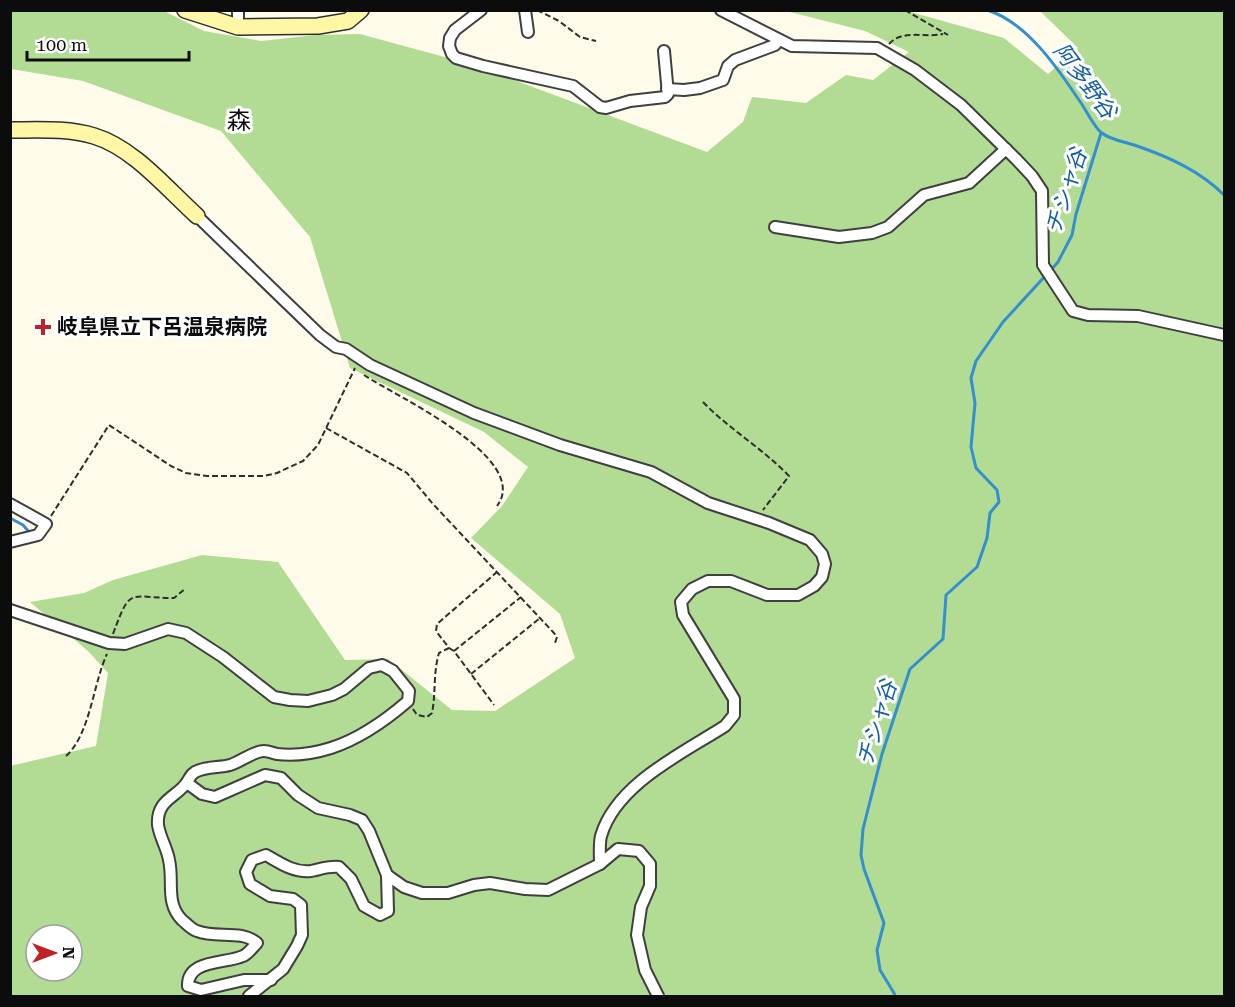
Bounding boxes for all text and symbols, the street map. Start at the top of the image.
scale bar [27,24,189,62]
text: 100 m [36,34,87,55]
water label: 阿多野谷 [1049,38,1123,125]
district label: 森 [227,107,251,135]
water label: チシャ谷 [1041,143,1092,237]
place label: 岐阜県立下呂温泉病院 [57,315,267,339]
marker: 岐阜県立下呂温泉病院 [34,318,52,336]
water label: チシャ谷 [852,675,902,769]
north arrow [24,923,84,983]
text: N [59,947,78,959]

